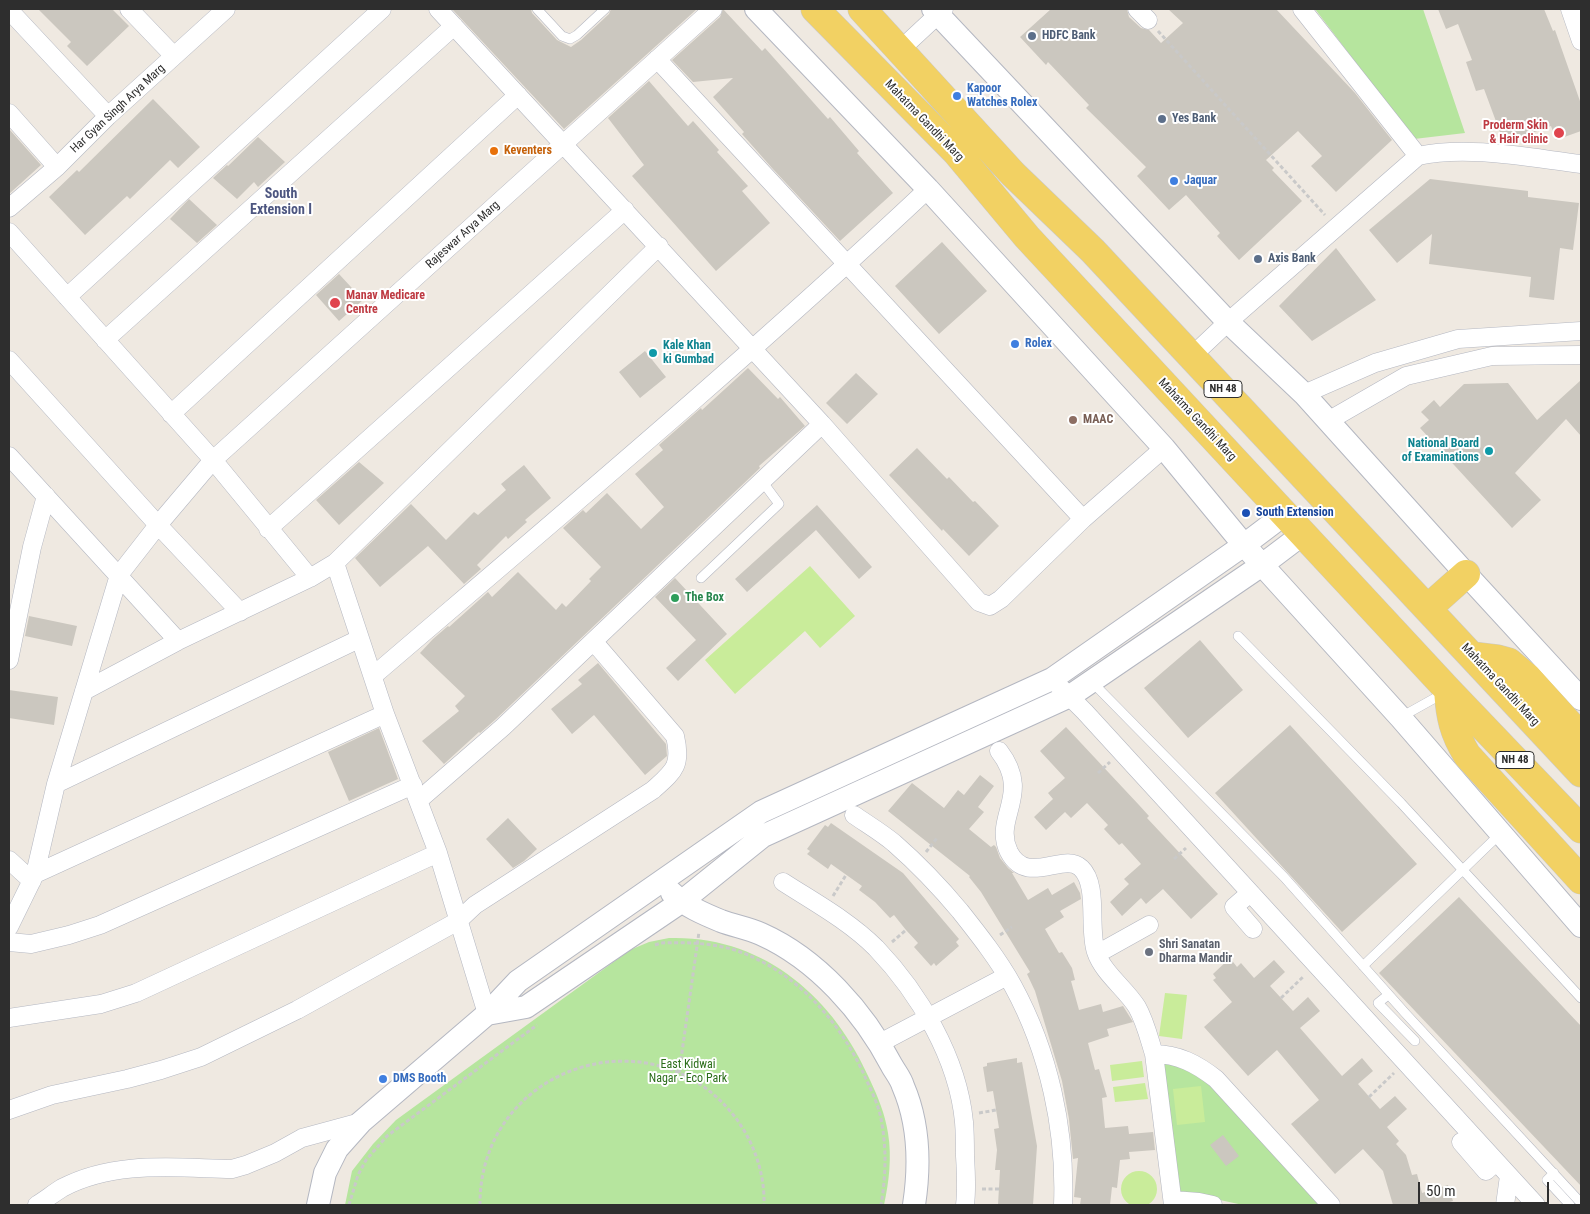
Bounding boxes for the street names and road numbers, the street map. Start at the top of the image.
street label: Har Gyan Singh Arya Marg [68,62,168,156]
street label: Mahatma Gandhi Marg [881,77,967,165]
street label: Rajeswar Arya Marg [423,198,503,272]
street label: Mahatma Gandhi Marg [1155,376,1239,464]
road number: NH 48 [1204,380,1242,398]
street label: Mahatma Gandhi Marg [1458,641,1542,729]
road number: NH 48 [1496,752,1534,768]

